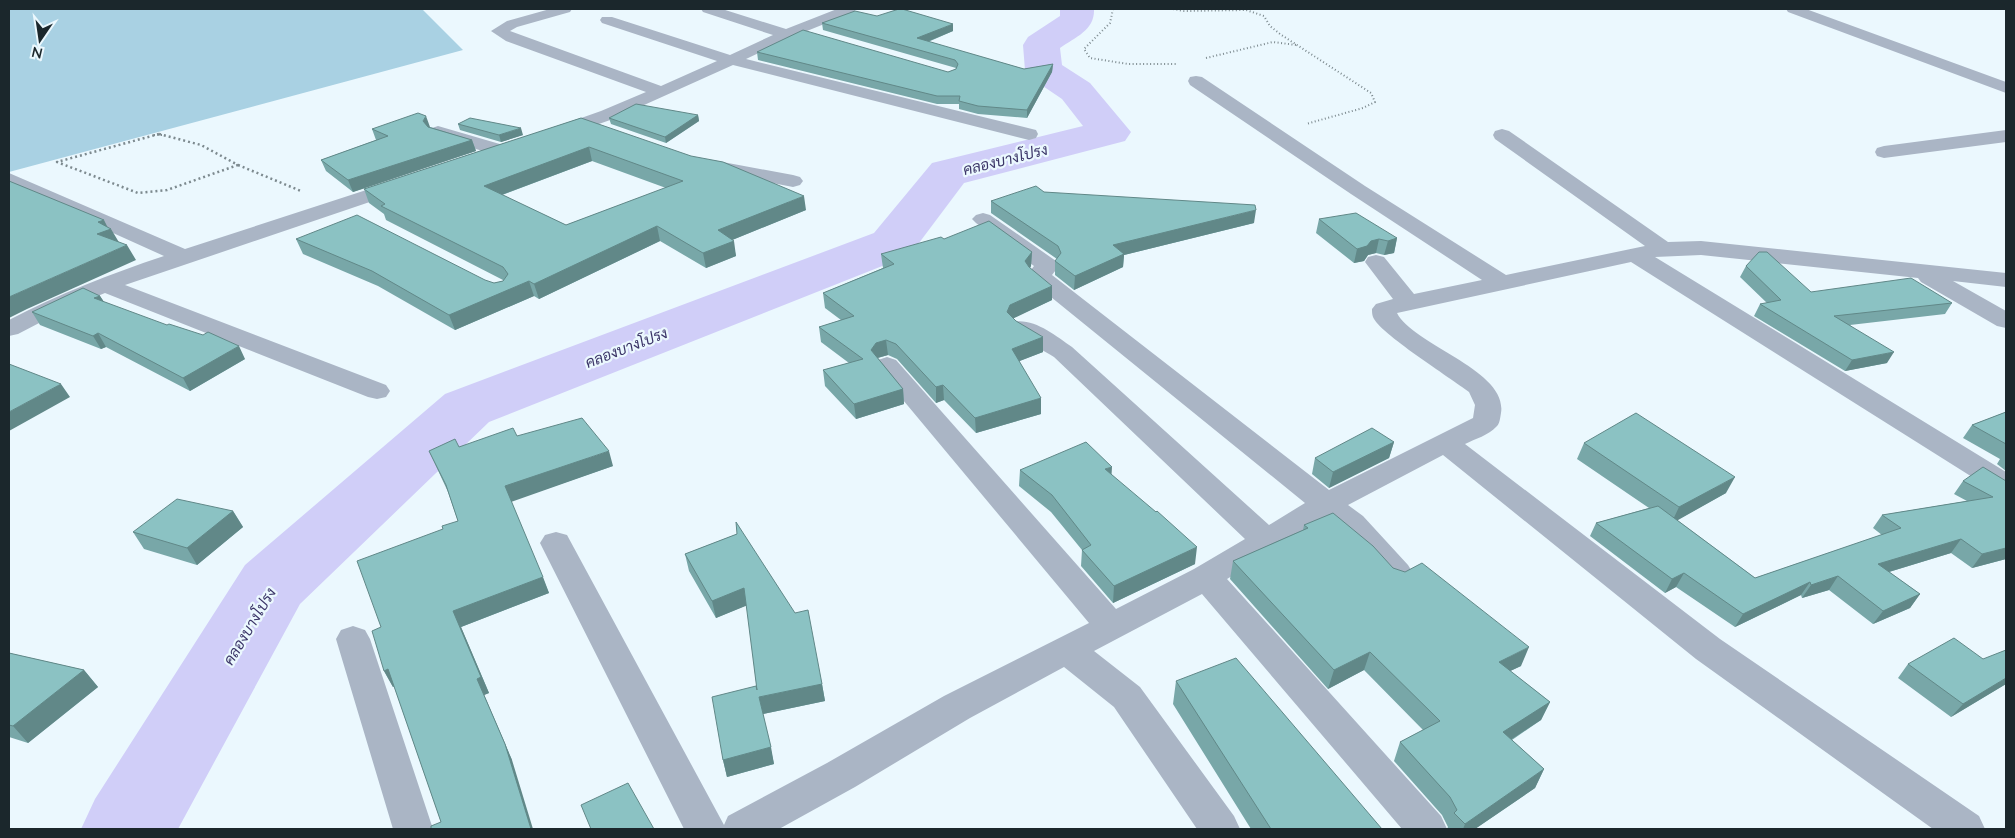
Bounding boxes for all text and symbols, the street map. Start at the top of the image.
north arrow [15,15,65,65]
text: N [30,44,44,63]
water label: คลองบางโปรง [961,140,1049,178]
water label: คลองบางโปรง [582,323,670,371]
water label: คลองบางโปรง [219,584,279,668]

